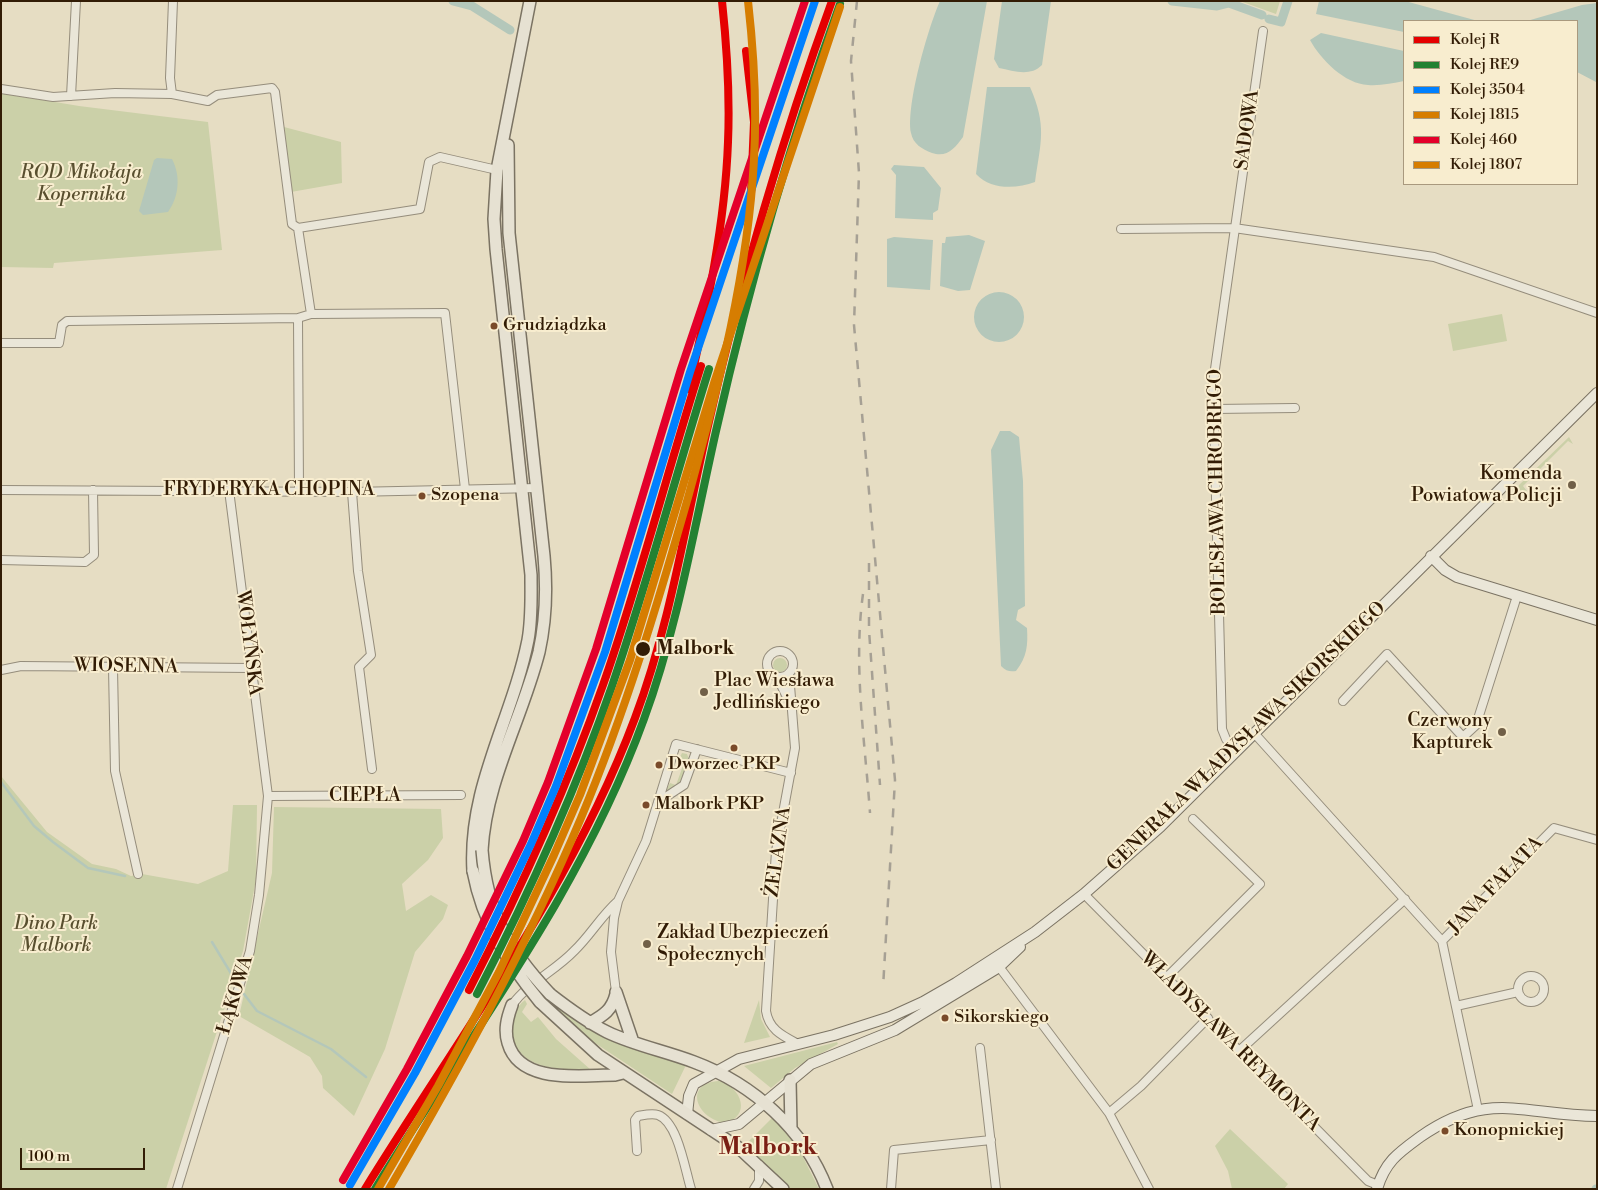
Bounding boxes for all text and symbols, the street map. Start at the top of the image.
legend [1403,20,1578,185]
text: Kolej R [1450,30,1500,49]
text: Kolej RE9 [1450,55,1519,74]
text: Kolej 3504 [1450,80,1525,99]
street label: SADOWA [1231,88,1265,172]
text: Kolej 1815 [1450,105,1519,124]
text: Kolej 460 [1450,130,1517,149]
text: Kolej 1807 [1450,155,1522,174]
park label: ROD Mikołaja Kopernika [20,162,142,206]
place label: Grudziądzka [503,315,607,337]
marker: Grudziądzka [489,321,499,331]
street label: BOLESŁAWA CHROBREGO [1204,369,1232,615]
place label: Komenda Powiatowa Policji [1411,463,1562,507]
street label: FRYDERYKA CHOPINA [163,479,375,501]
marker: Komenda Powiatowa Policji [1566,479,1578,491]
place label: Szopena [431,485,499,507]
marker: Szopena [417,491,427,501]
street label: WOŁYŃSKA [230,589,266,697]
street label: GENERAŁA WŁADYSŁAWA SIKORSKIEGO [1103,597,1391,877]
place label: Malbork [656,638,734,660]
marker: Malbork [634,640,652,658]
street label: WIOSENNA [74,655,178,679]
place label: Plac Wiesława Jedlińskiego [714,670,834,714]
marker: Plac Wiesława Jedlińskiego [698,686,710,698]
place label: Czerwony Kapturek [1407,710,1492,754]
marker: Czerwony Kapturek [1496,726,1508,738]
unlabelled marker [729,743,739,753]
place label: Dworzec PKP [668,754,780,776]
marker: Dworzec PKP [654,760,664,770]
street label: CIEPŁA [329,785,401,807]
place label: Malbork PKP [655,794,764,816]
marker: Malbork PKP [641,800,651,810]
street label: ŻELAZNA [761,805,797,899]
street label: JANA FAŁATA [1444,832,1548,940]
park label: Dino Park Malbork [14,913,98,957]
place label: Zakład Ubezpieczeń Społecznych [657,922,829,966]
marker: Zakład Ubezpieczeń Społecznych [641,938,653,950]
street label: WŁADYSŁAWA REYMONTA [1135,947,1325,1137]
street label: ŁĄKOWA [213,953,259,1037]
place label: Sikorskiego [954,1007,1049,1029]
marker: Sikorskiego [940,1013,950,1023]
place label: Konopnickiej [1454,1120,1564,1142]
marker: Konopnickiej [1440,1126,1450,1136]
district label: Malbork [719,1134,817,1162]
scale bar [22,1138,148,1170]
text: 100 m [28,1147,70,1166]

